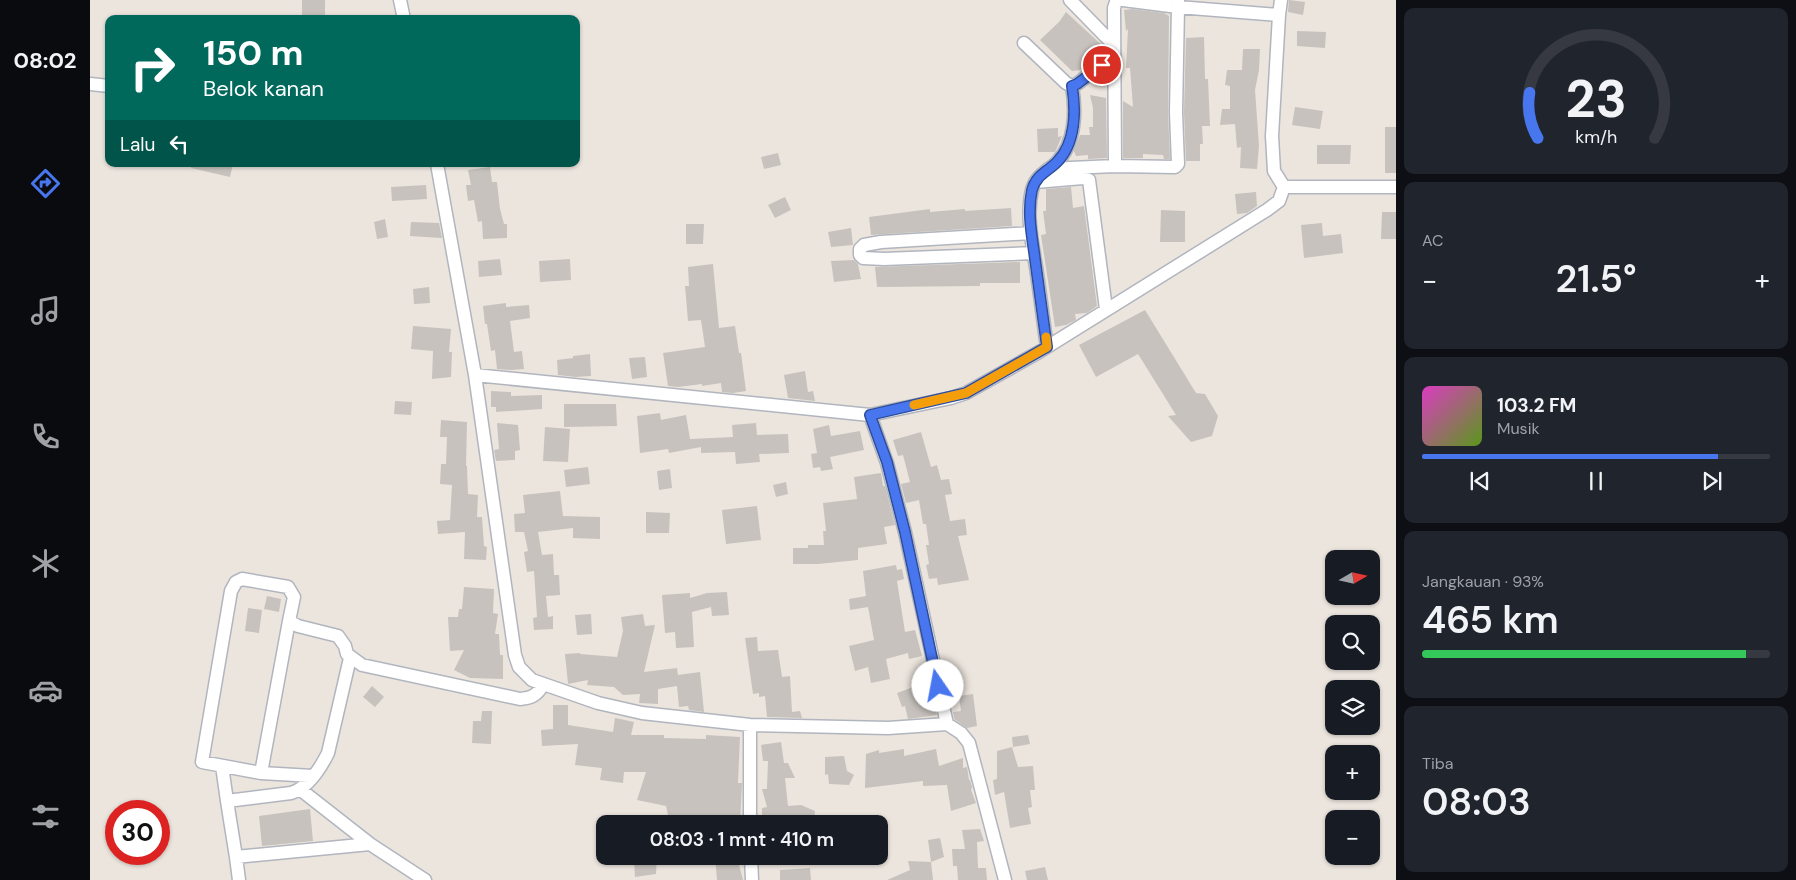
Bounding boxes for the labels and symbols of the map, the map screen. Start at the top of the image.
pin [1081,44,1123,86]
north arrow [1325,550,1380,605]
position arrow [911,659,963,711]
speed limit sign: 30 [105,800,170,865]

